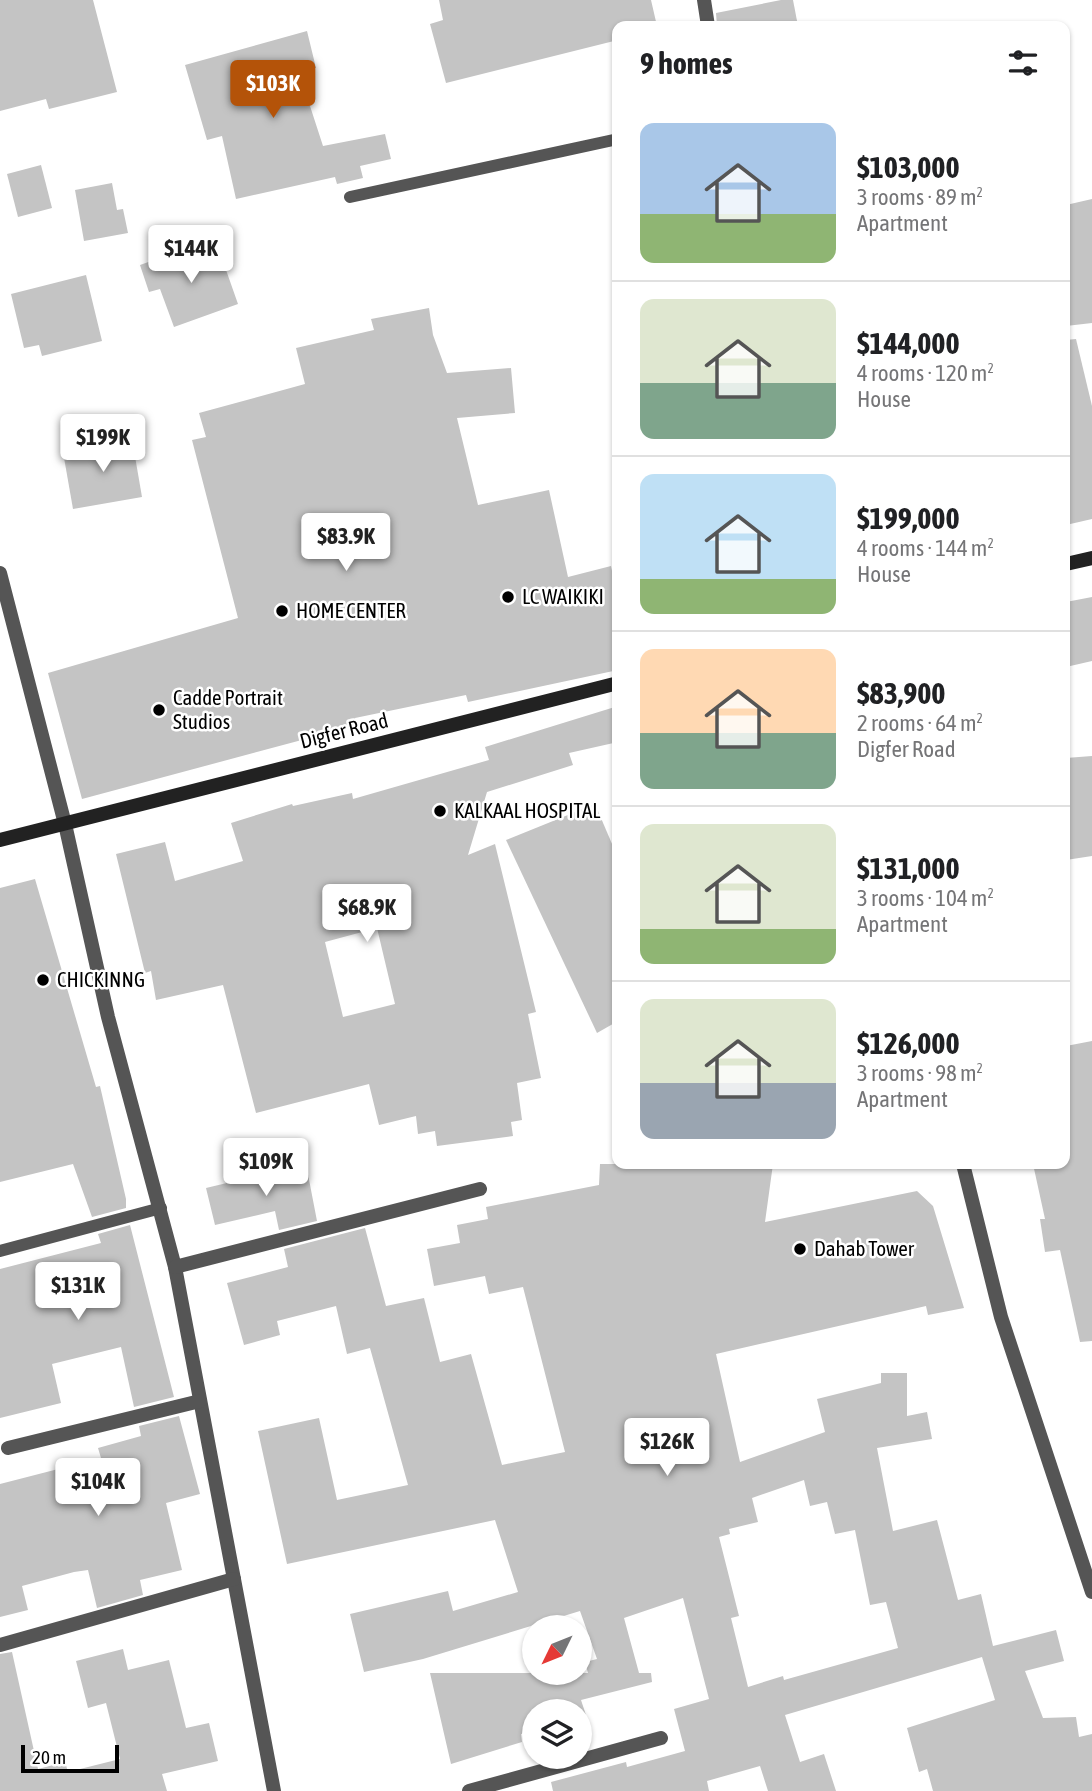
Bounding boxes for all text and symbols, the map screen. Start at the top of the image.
icon: filters [1004,44,1042,82]
text: 9 homes [640,46,733,80]
pin: $103K [224,60,322,120]
text: $103K [246,70,300,96]
text: $103,000 [857,150,960,184]
icon: home [696,151,780,235]
text: 3 rooms · 89 m² [857,184,983,210]
text: Apartment [857,210,948,236]
pin: $144K [142,226,240,285]
text: $144K [164,235,218,261]
text: $144,000 [857,326,960,360]
icon: home [696,327,780,411]
text: 4 rooms · 120 m² [857,360,994,386]
text: House [857,386,911,412]
pin: $199K [54,414,152,474]
text: $199K [76,424,130,450]
text: $199,000 [857,501,960,535]
icon: home [696,502,780,586]
pin: $83.9K [289,514,403,573]
text: $83.9K [317,523,375,549]
text: 4 rooms · 144 m² [857,535,994,561]
text: House [857,561,911,587]
place label: LC WAIKIKI [522,584,604,608]
marker: LC WAIKIKI [500,589,516,605]
place label: HOME CENTER [296,598,406,622]
marker: HOME CENTER [274,603,290,619]
text: $83,900 [857,676,945,710]
icon: home [696,677,780,761]
place label: Cadde Portrait Studios [173,685,283,733]
marker: Cadde Portrait Studios [151,702,167,718]
street label: Digfer Road [297,707,390,753]
text: 2 rooms · 64 m² [857,710,983,736]
text: Digfer Road [857,736,956,762]
place label: KALKAAL HOSPITAL [454,798,600,822]
marker: KALKAAL HOSPITAL [432,803,448,819]
text: $131,000 [857,851,960,885]
icon: home [696,852,780,936]
pin: $68.9K [310,884,424,944]
text: 3 rooms · 104 m² [857,885,994,911]
text: $68.9K [338,894,396,920]
text: Apartment [857,911,948,937]
place label: CHICKINNG [57,967,145,991]
marker: CHICKINNG [35,972,51,988]
text: $126,000 [857,1026,960,1060]
icon: home [696,1027,780,1111]
text: 3 rooms · 98 m² [857,1060,983,1086]
text: Apartment [857,1086,948,1112]
pin: $109K [217,1138,315,1198]
text: $109K [239,1148,293,1174]
place label: Dahab Tower [814,1236,915,1260]
marker: Dahab Tower [792,1241,808,1257]
pin: $131K [29,1262,127,1322]
text: $131K [51,1272,105,1298]
pin: $126K [618,1418,716,1478]
text: $126K [640,1428,694,1454]
pin: $104K [49,1458,147,1518]
text: $104K [71,1468,125,1494]
north arrow [522,1615,592,1685]
map controls [522,1615,592,1769]
button: layers [522,1699,592,1769]
scale bar [21,1742,119,1774]
text: 20 m [32,1746,66,1768]

